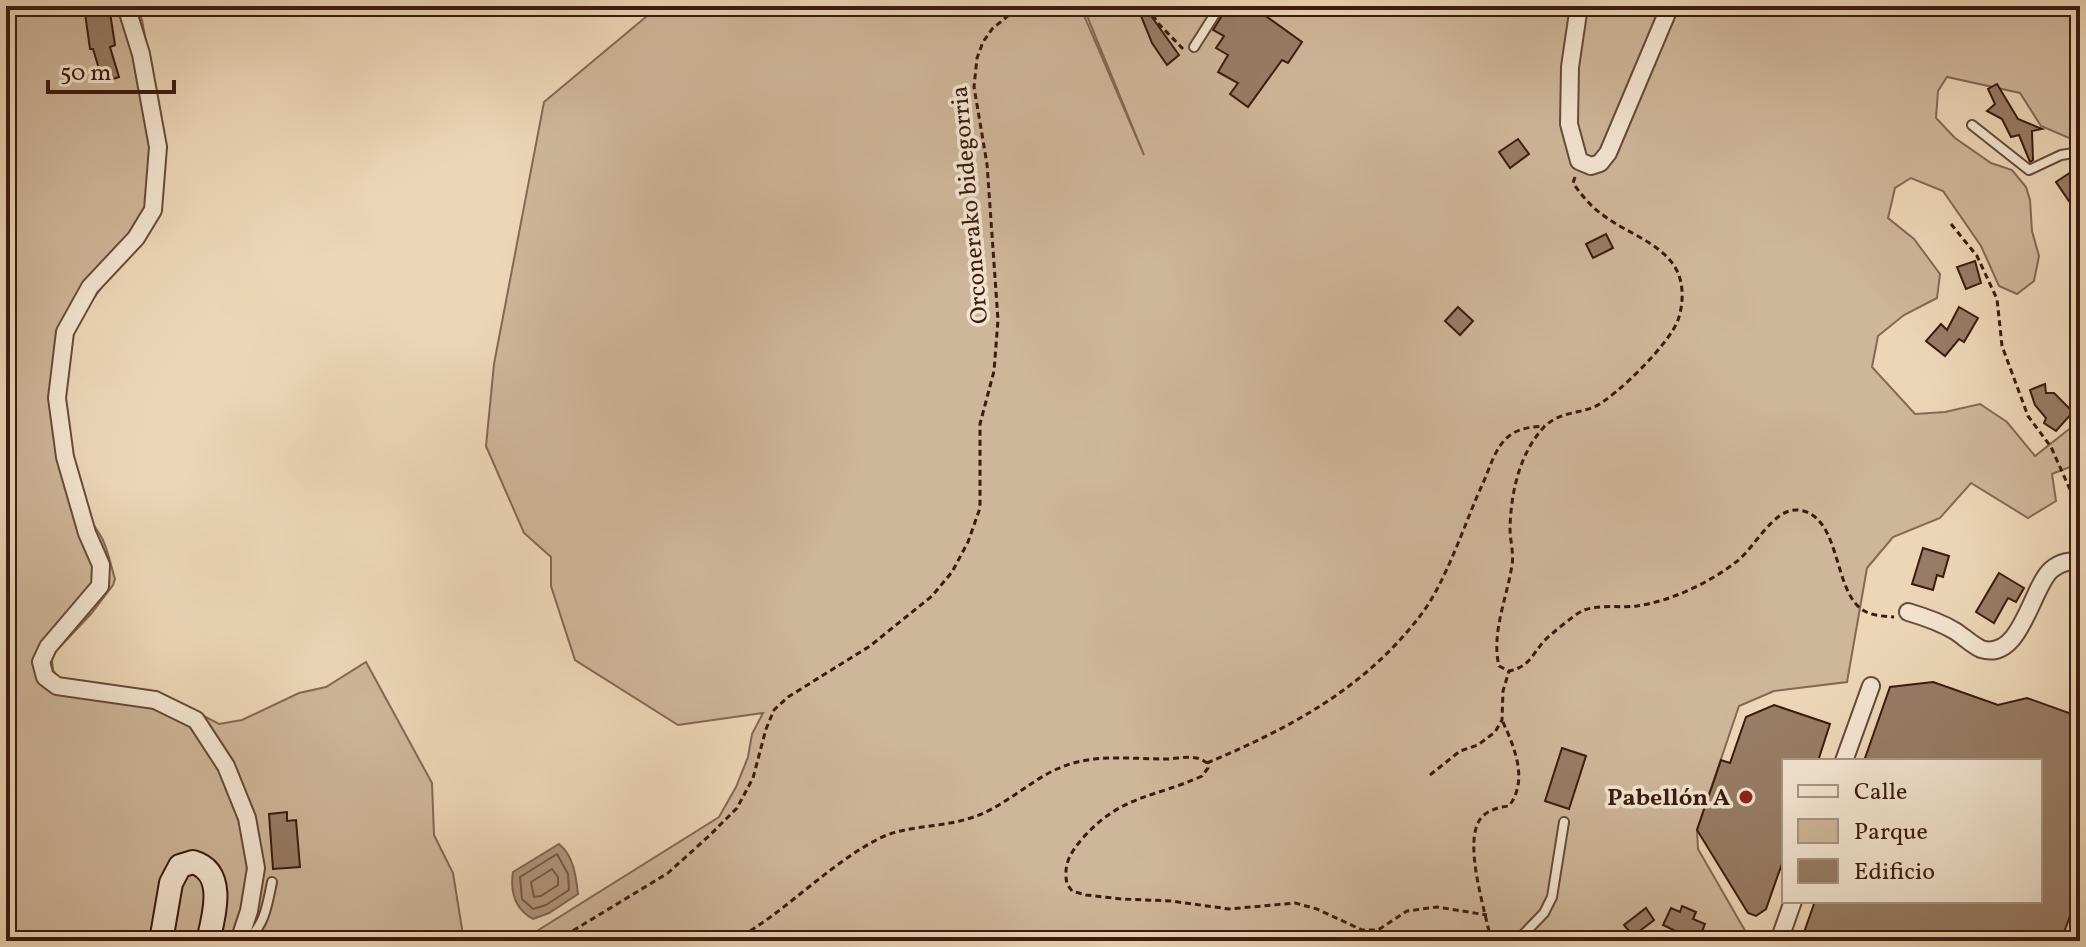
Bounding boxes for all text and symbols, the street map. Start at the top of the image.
scale bar [48,44,174,94]
text: 50 m [60,57,112,91]
street label: Orconerako bidegorria [944,84,998,325]
legend [1782,759,2042,903]
text: Calle [1854,776,1907,810]
place label: Pabellón A [1607,782,1730,816]
marker: Pabellón A [1737,788,1755,806]
text: Parque [1854,816,1928,850]
text: Edificio [1854,856,1935,890]

